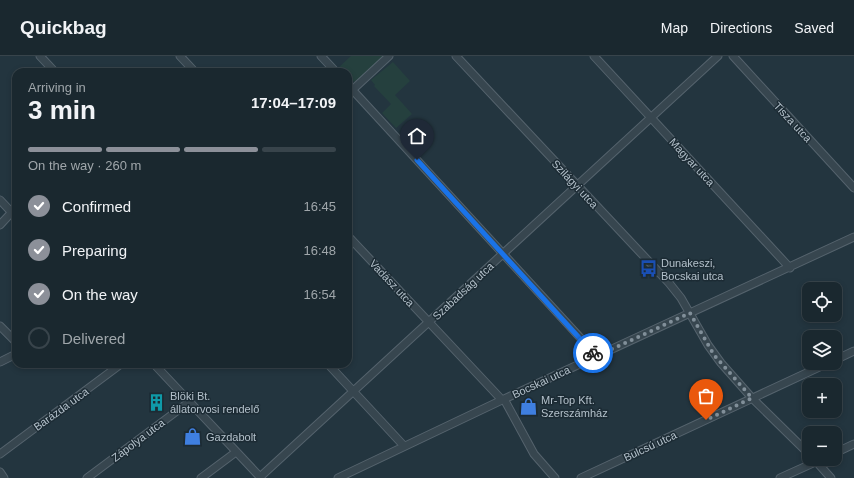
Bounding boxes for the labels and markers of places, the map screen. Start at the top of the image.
pin [400,119,434,160]
place label: Dunakeszi, Bocskai utca [661,257,724,282]
bus stop icon: Dunakeszi, Bocskai utca [638,259,658,279]
pin [689,379,723,420]
place label: Blöki Bt. állatorvosi rendelő [170,390,259,415]
building icon: Blöki Bt. állatorvosi rendelő [147,392,167,412]
place label: Mr-Top Kft. Szerszámház [541,394,608,419]
shop icon: Mr-Top Kft. Szerszámház [518,396,538,416]
shop icon: Gazdabolt [183,427,203,447]
place label: Gazdabolt [206,431,256,443]

